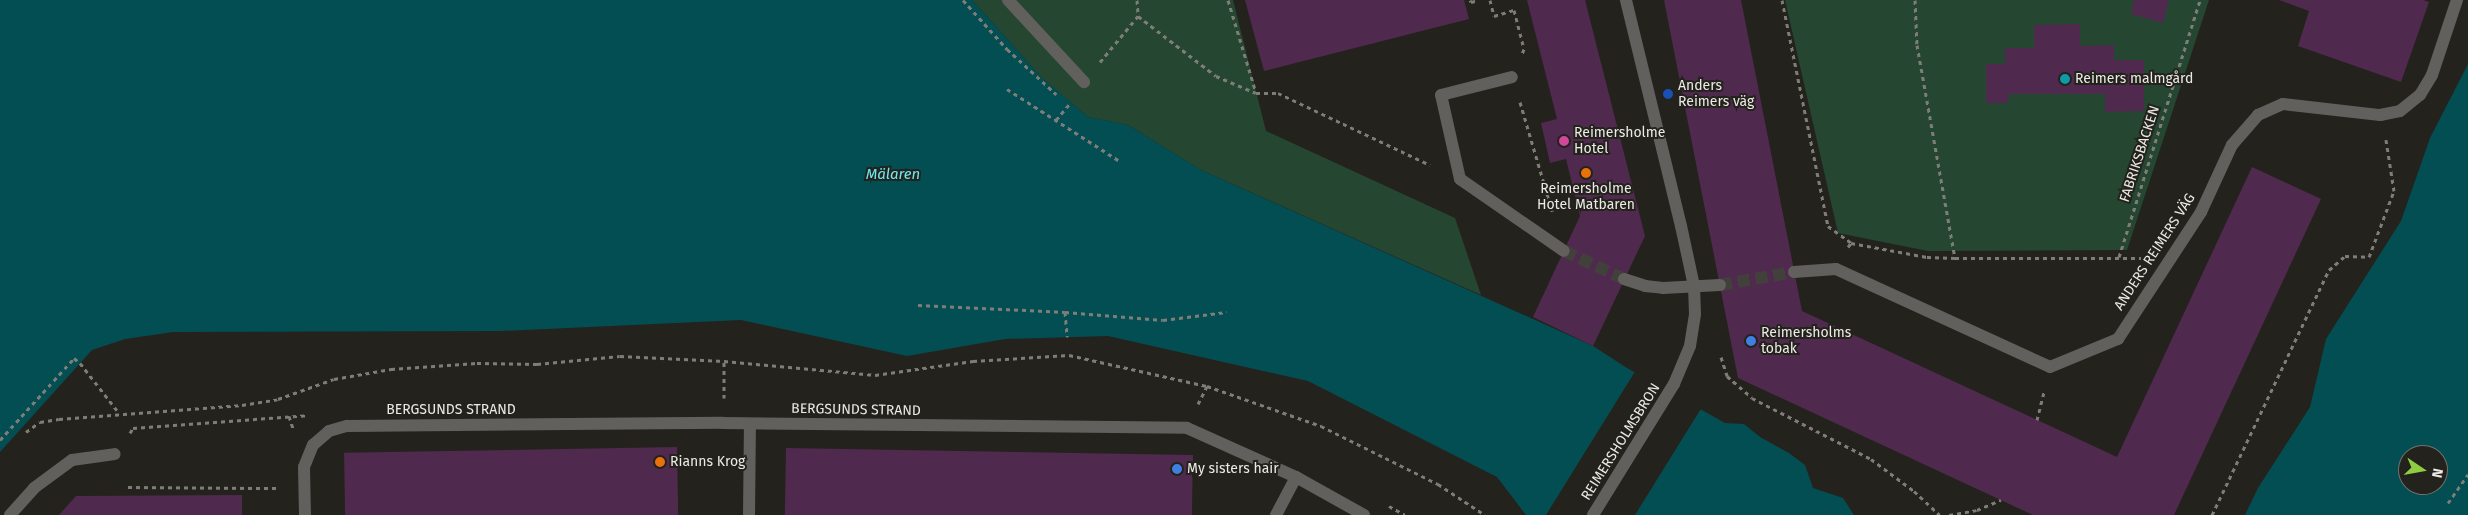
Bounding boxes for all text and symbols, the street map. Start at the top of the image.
place label: Reimers malmgård [2075,71,2193,87]
marker: Reimers malmgård [2059,73,2071,85]
place label: Anders Reimers väg [1678,78,1754,110]
marker: Anders Reimers väg [1662,88,1674,100]
street label: FABRIKSBACKEN [2116,104,2164,204]
place label: Reimersholme Hotel [1574,125,1665,158]
marker: Reimersholme Hotel [1558,135,1570,147]
water label: Mälaren [866,166,920,184]
marker: Reimersholme Hotel Matbaren [1580,167,1592,179]
place label: Reimersholme Hotel Matbaren [1537,181,1635,213]
street label: ANDERS REIMERS VÄG [2111,190,2199,314]
place label: Reimersholms tobak [1761,325,1851,358]
marker: Reimersholms tobak [1745,335,1757,347]
street label: REIMERSHOLMSBRON [1578,380,1664,504]
street label: BERGSUNDS STRAND [791,400,921,420]
street label: BERGSUNDS STRAND [386,402,516,418]
north arrow [2398,445,2448,495]
place label: Rianns Krog [670,454,745,470]
marker: Rianns Krog [654,456,666,468]
place label: My sisters hair [1187,461,1279,477]
marker: My sisters hair [1171,463,1183,475]
text: N [2428,467,2446,479]

